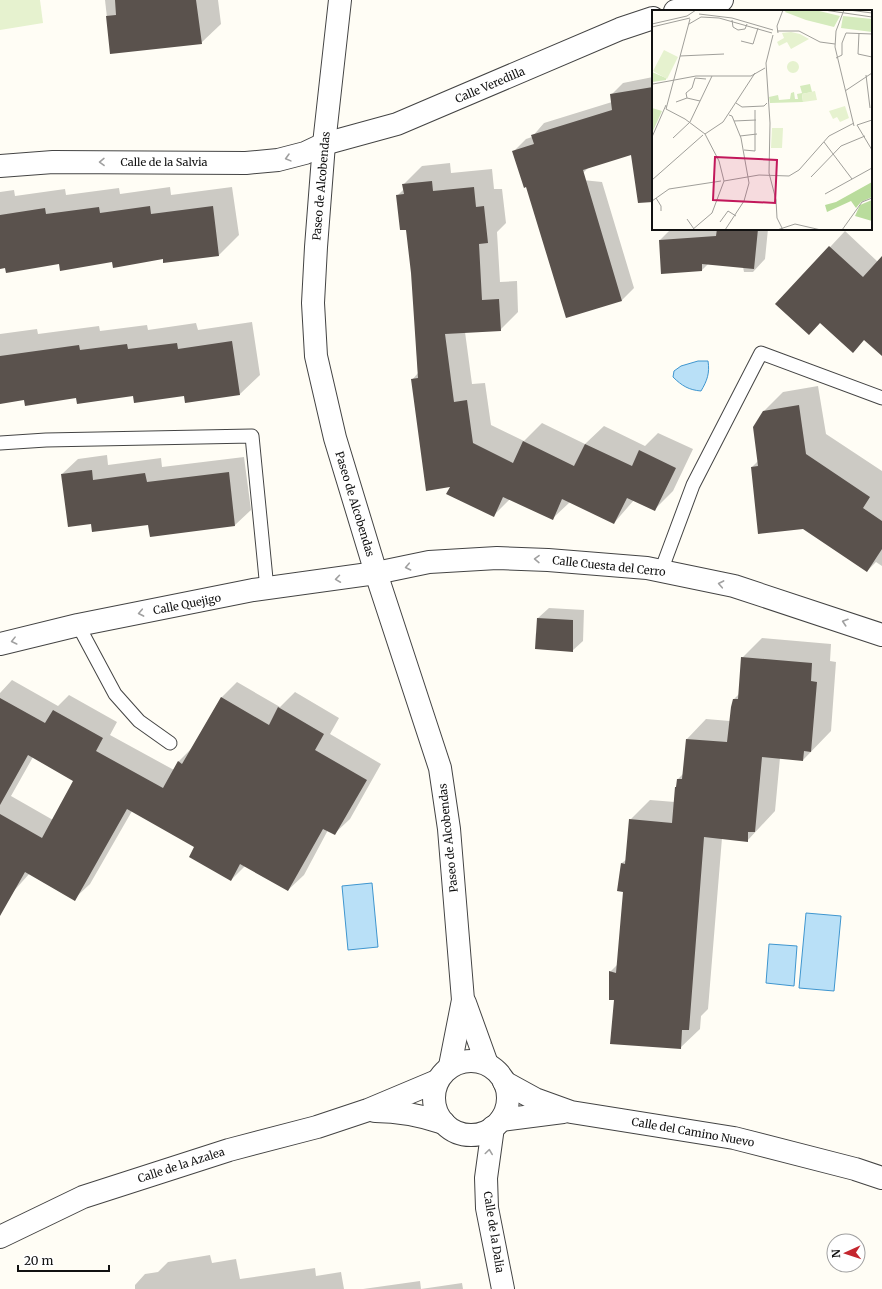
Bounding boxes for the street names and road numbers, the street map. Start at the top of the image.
street label: Calle Veredilla [453,64,527,106]
street label: Paseo de Alcobendas [309,131,333,241]
street label: Calle de la Salvia [120,155,208,169]
street label: Paseo de Alcobendas [332,450,378,558]
street label: Calle Cuesta del Cerro [552,553,667,579]
street label: Calle Quejigo [152,590,223,617]
street label: Paseo de Alcobendas [435,783,461,893]
street label: Calle del Camino Nuevo [631,1114,756,1150]
street label: Calle de la Azalea [136,1144,226,1186]
street label: Calle de la Dalia [481,1190,507,1274]

